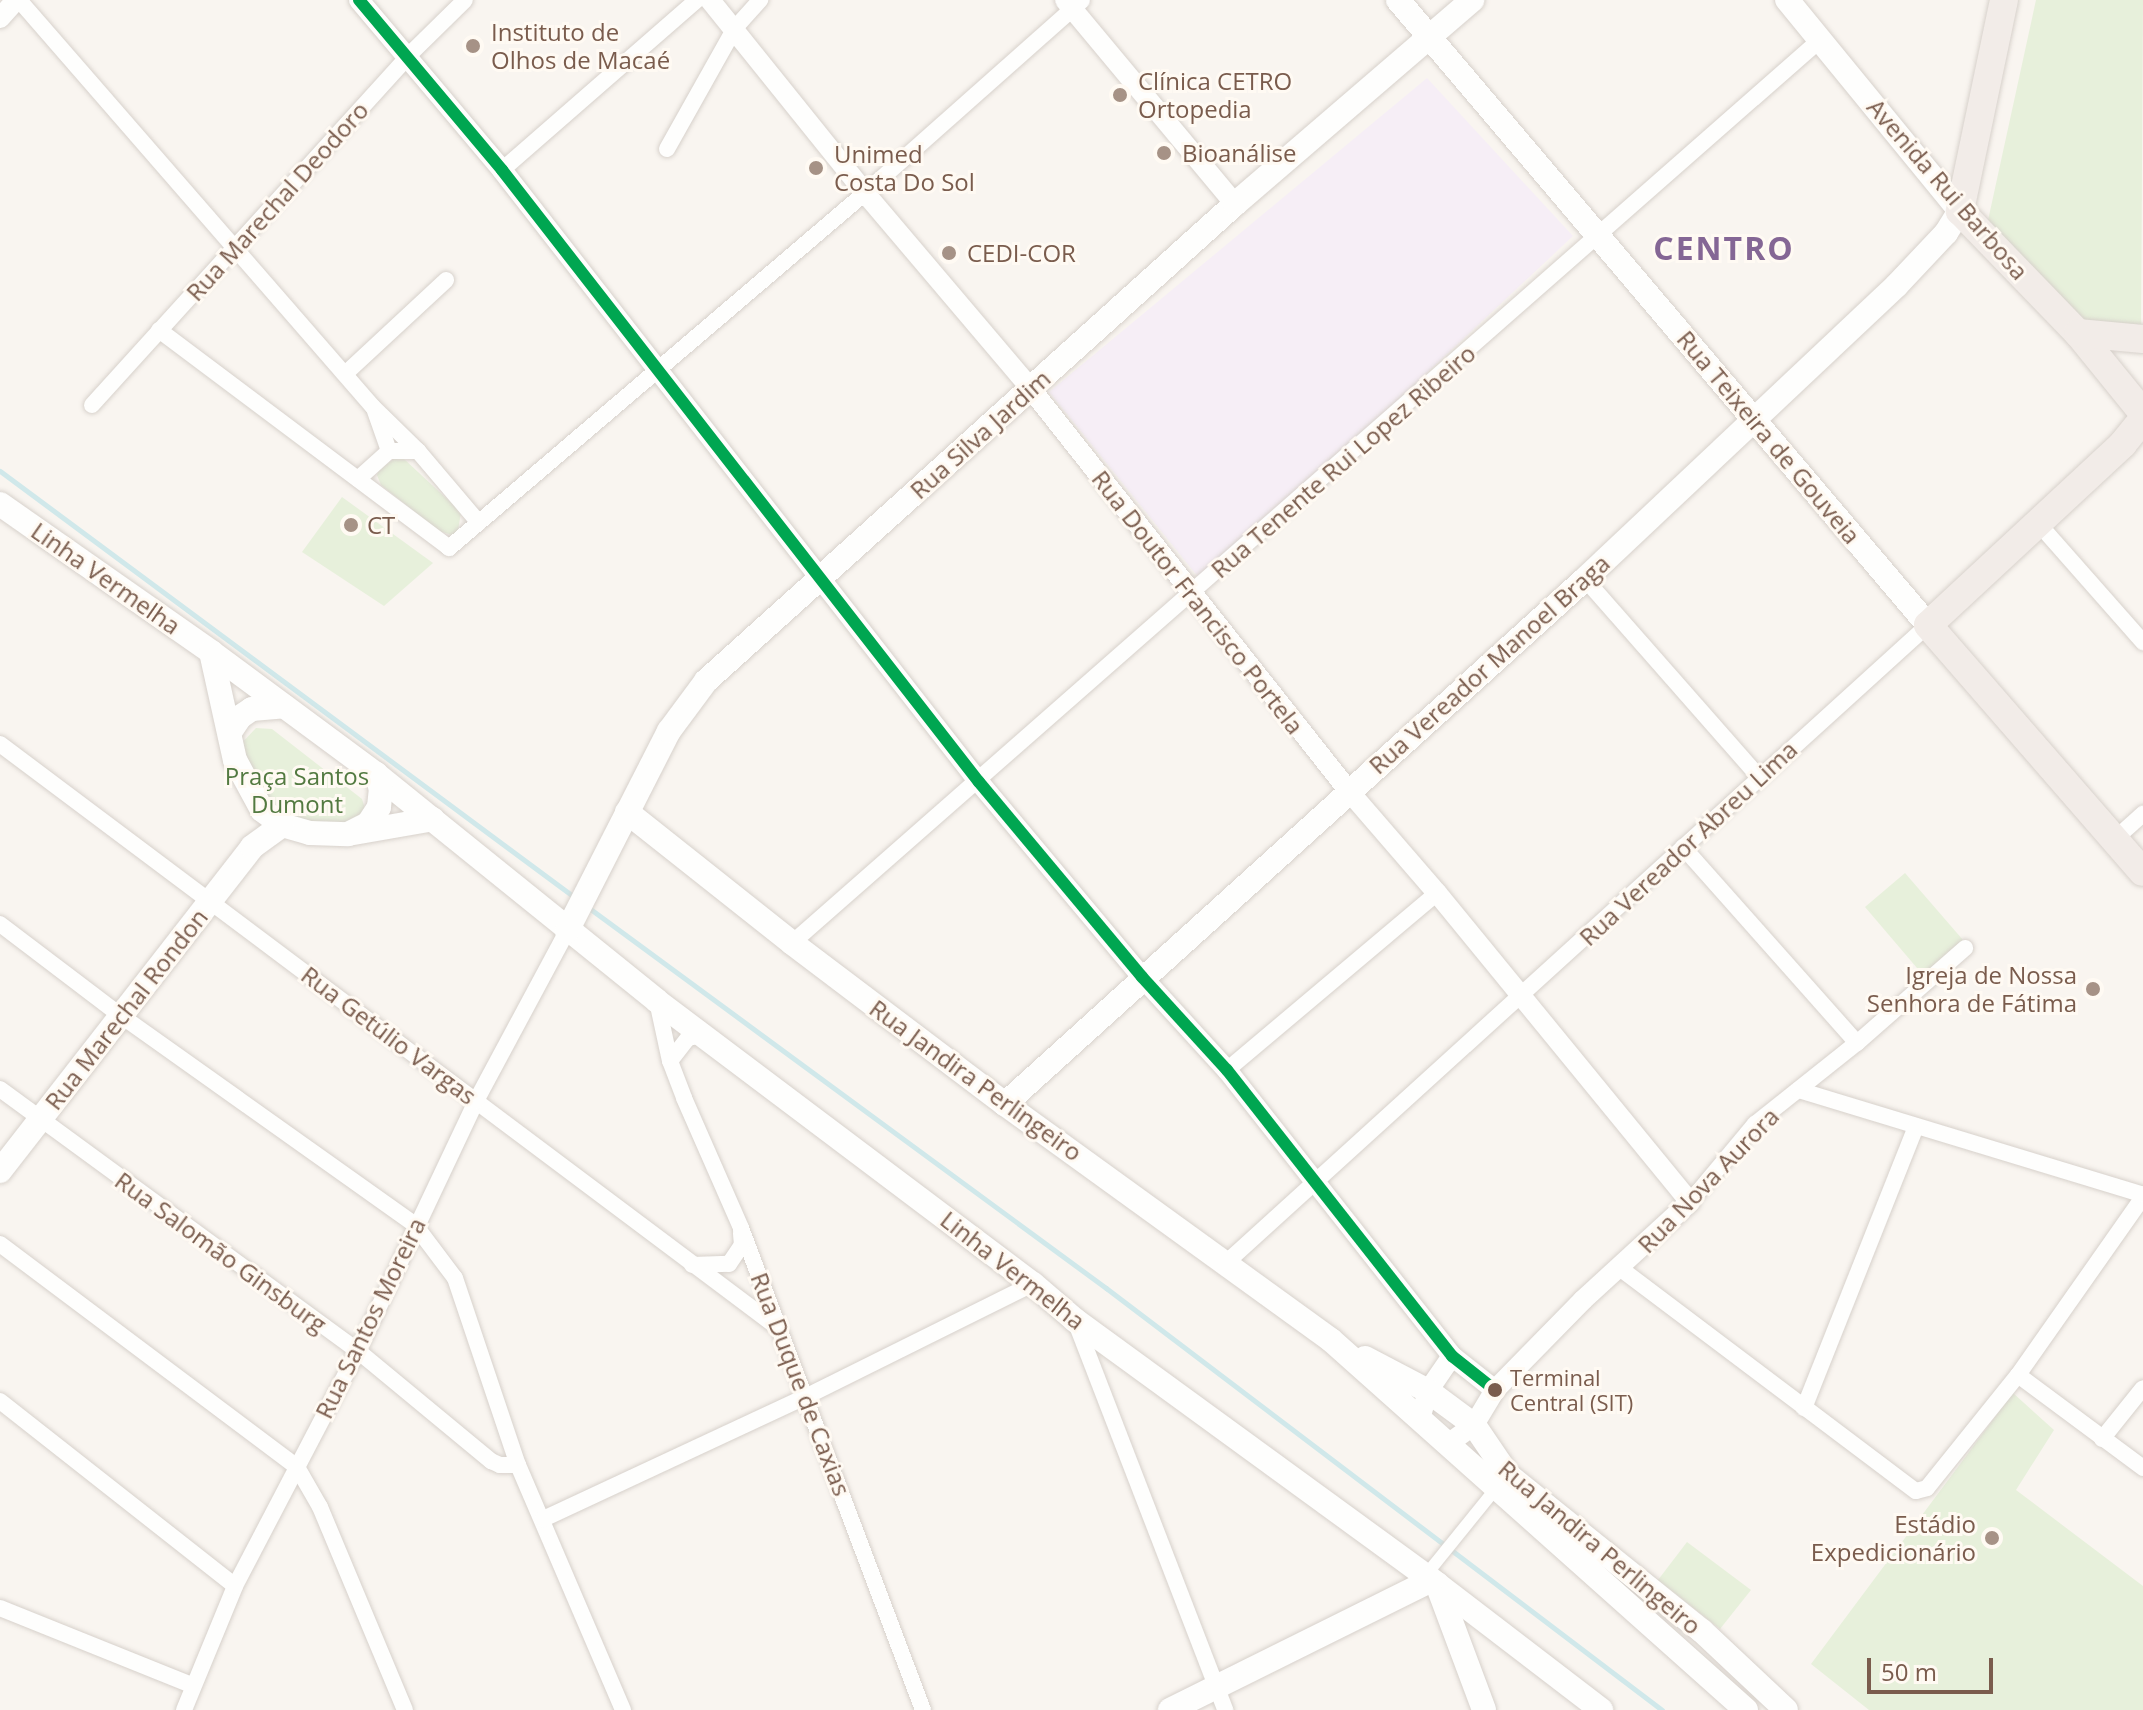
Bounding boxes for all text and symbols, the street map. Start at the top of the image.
place label: Instituto de Olhos de Macaé [491,18,670,74]
marker: Instituto de Olhos de Macaé [462,35,484,57]
place label: Clínica CETRO Ortopedia [1138,67,1292,123]
marker: Clínica CETRO Ortopedia [1109,84,1131,106]
street label: Avenida Rui Barbosa [1862,93,2034,285]
street label: Rua Marechal Deodoro [180,96,374,306]
place label: Bioanálise [1182,139,1296,167]
place label: Unimed Costa Do Sol [834,140,975,196]
marker: Bioanálise [1153,142,1175,164]
marker: Unimed Costa Do Sol [805,157,827,179]
district label: CENTRO [1653,229,1795,267]
place label: CEDI-COR [967,239,1076,267]
marker: CEDI-COR [938,242,960,264]
street label: Rua Teixeira de Gouveia [1671,325,1867,549]
street label: Rua Tenente Rui Lopez Ribeiro [1205,338,1481,584]
street label: Rua Silva Jardim [904,364,1056,504]
street label: Rua Doutor Francisco Portela [1086,465,1310,739]
place label: CT [367,511,395,539]
street label: Linha Vermelha [26,516,186,640]
marker: CT [342,516,360,534]
street label: Rua Vereador Manoel Braga [1363,548,1615,780]
street label: Rua Vereador Abreu Lima [1573,735,1803,951]
park label: Praça Santos Dumont [225,762,369,818]
street label: Rua Marechal Rondon [39,903,213,1115]
street label: Rua Getúlio Vargas [296,960,482,1110]
place label: Igreja de Nossa Senhora de Fátima [1867,961,2077,1017]
marker: Igreja de Nossa Senhora de Fátima [2084,980,2102,998]
street label: Rua Jandira Perlingeiro [864,993,1088,1167]
street label: Rua Nova Aurora [1631,1101,1785,1259]
street label: Rua Salomão Ginsburg [110,1166,332,1338]
street label: Linha Vermelha [935,1205,1091,1335]
street label: Rua Santos Moreira [309,1213,431,1423]
street label: Rua Duque de Caxias [745,1268,857,1500]
place label: Terminal Central (SIT) [1510,1364,1633,1416]
marker: Terminal Central (SIT) [1487,1382,1503,1398]
street label: Rua Jandira Perlingeiro [1493,1454,1707,1640]
place label: Estádio Expedicionário [1811,1510,1976,1566]
marker: Estádio Expedicionário [1983,1529,2001,1547]
scale bar [1871,1642,1997,1692]
text: 50 m [1881,1655,1937,1688]

